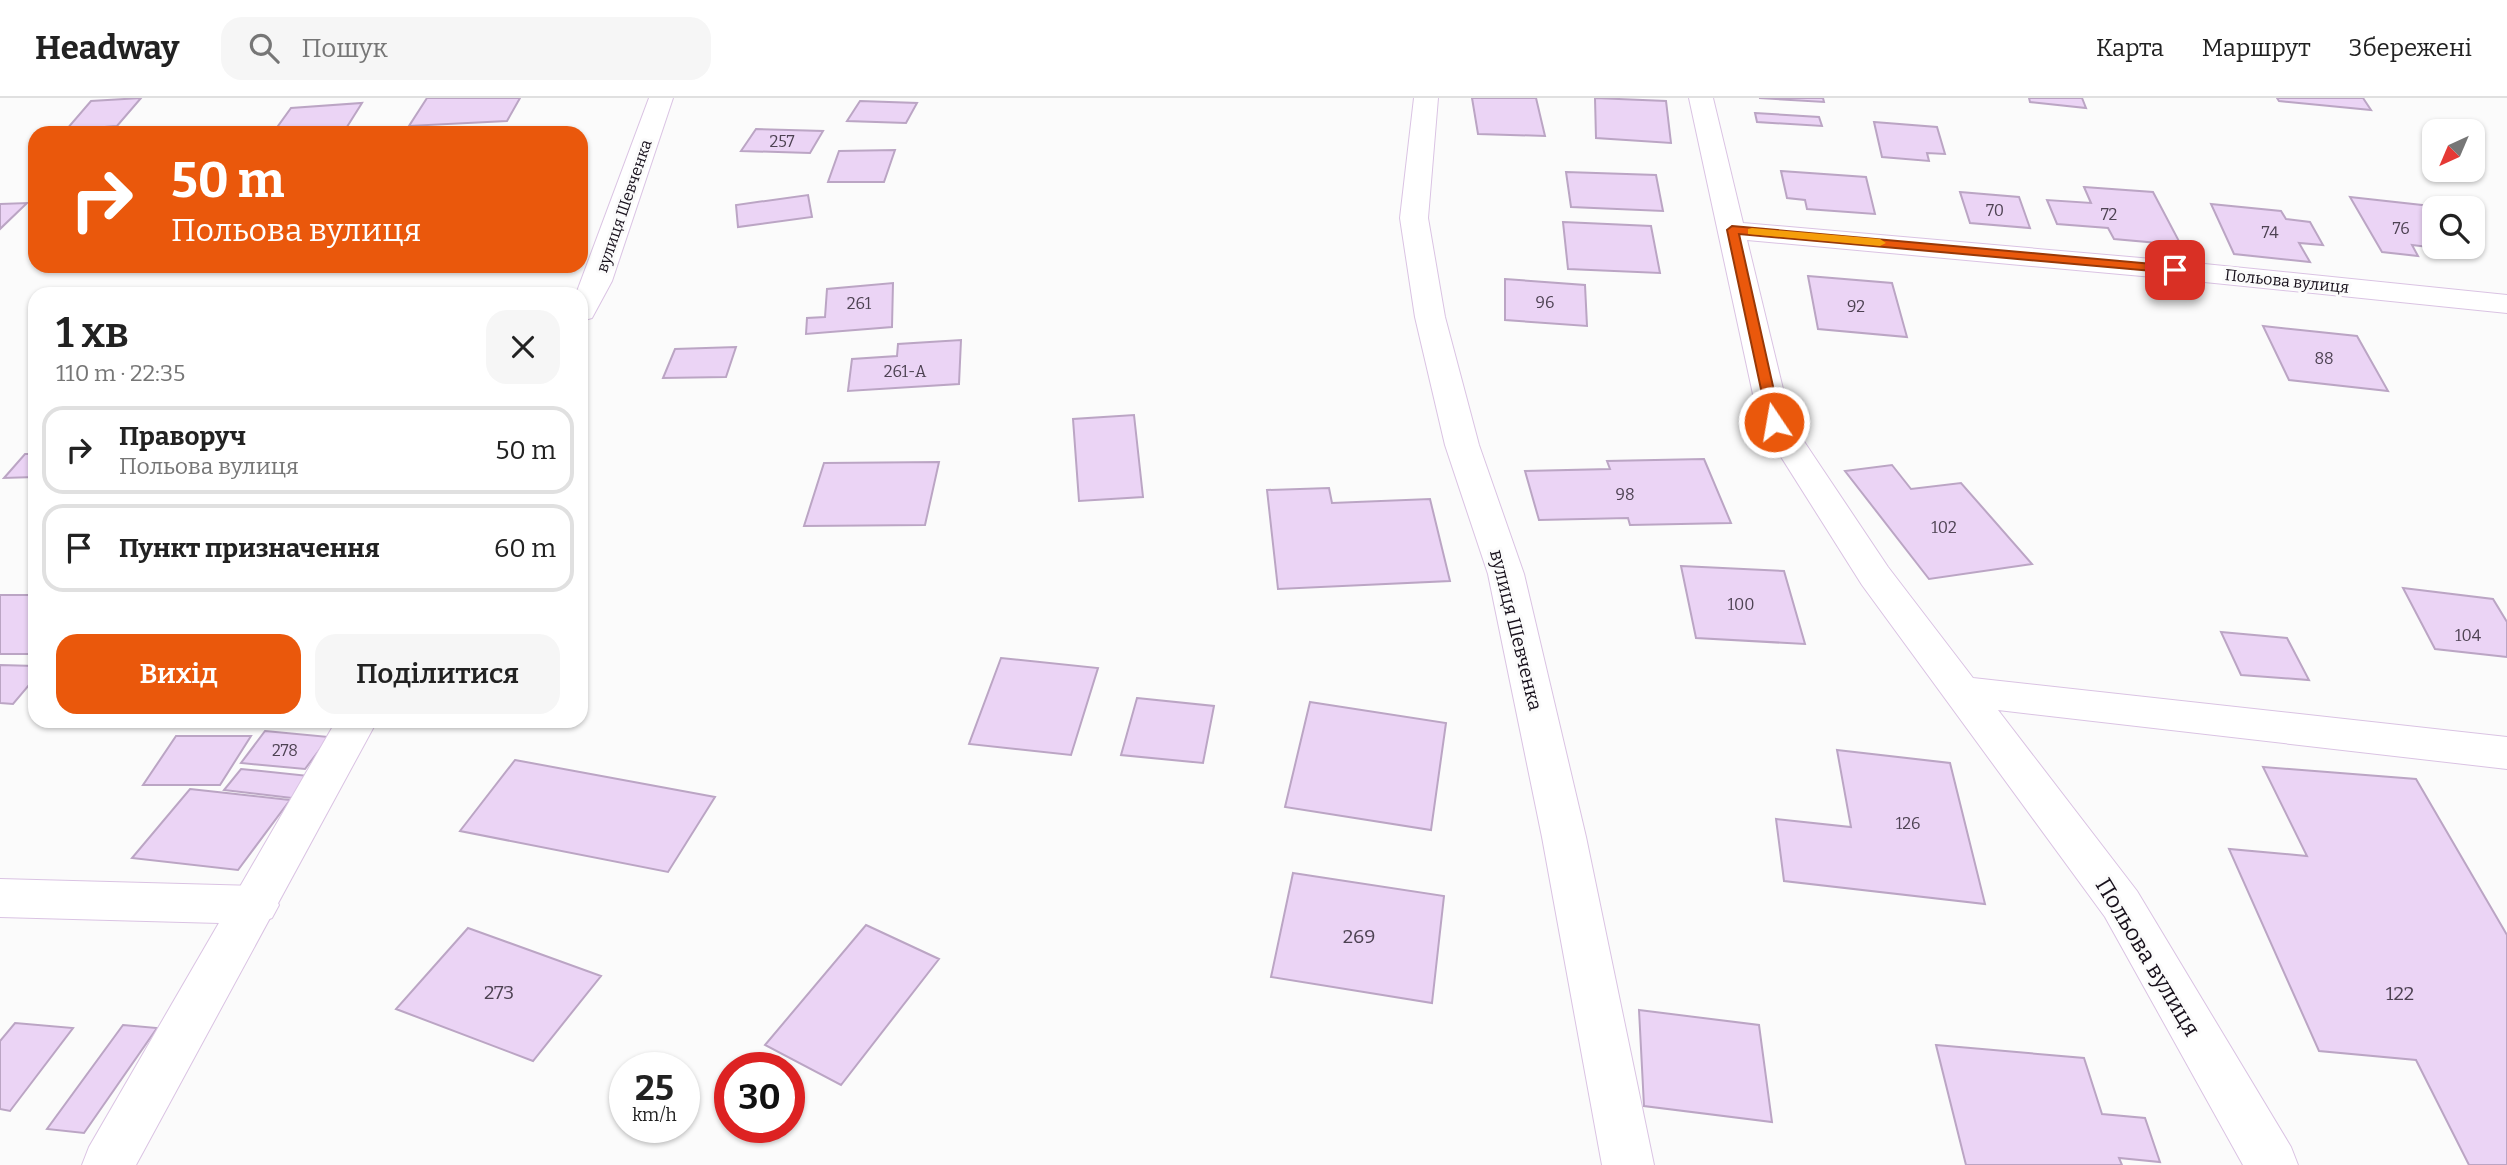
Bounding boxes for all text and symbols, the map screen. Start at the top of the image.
search box [221,17,711,80]
text: Headway [35,28,179,68]
icon: search [245,29,283,67]
text: Пошук [301,33,388,64]
text: Карта [2096,34,2164,62]
text: Маршрут [2202,34,2311,62]
text: Збережені [2349,34,2472,62]
north arrow [2422,119,2485,182]
map controls [2422,119,2485,259]
house number: 257 [770,132,794,151]
street label: вулиця Шевченка [592,137,656,275]
text: 50 m [171,151,284,210]
icon: right [56,154,147,245]
button: search [2422,196,2485,259]
house number: 70 [1986,201,2004,220]
house number: 72 [2101,205,2117,224]
text: Польова вулиця [171,211,421,249]
house number: 76 [2392,219,2410,238]
house number: 74 [2261,223,2279,242]
pin [2145,240,2205,300]
icon: arrive [2156,251,2194,289]
street label: Польова вулиця [2224,265,2350,297]
house number: 96 [1536,293,1554,312]
house number: 261 [847,294,872,313]
house number: 92 [1847,297,1865,316]
text: 1 хв [56,308,129,358]
button: close [486,310,560,384]
house number: 88 [2314,349,2334,368]
text: 110 m · 22:35 [56,359,185,387]
house number: 261-А [884,362,927,381]
position arrow [1737,385,1811,459]
text: Праворуч [119,421,246,452]
icon: right [60,431,98,469]
text: 50 m [495,435,556,466]
text: Польова вулиця [119,452,299,480]
house number: 98 [1616,485,1635,504]
house number: 102 [1931,518,1957,537]
icon: arrive [60,529,98,567]
text: Пункт призначення [119,533,380,564]
text: 60 m [494,533,556,564]
street label: вулиця Шевченка [1485,547,1547,714]
house number: 100 [1727,595,1755,614]
house number: 104 [2455,626,2482,645]
button: Вихід [56,634,301,714]
button: Поділитися [315,634,560,714]
house number: 278 [272,741,298,760]
house number: 126 [1896,814,1920,833]
street label: Польова вулиця [2090,873,2206,1041]
house number: 269 [1343,925,1375,948]
house number: 273 [484,981,514,1004]
house number: 122 [2386,982,2414,1005]
speed limit sign: 30 [714,1052,805,1143]
text: 25 [635,1067,674,1109]
text: km/h [632,1104,677,1126]

